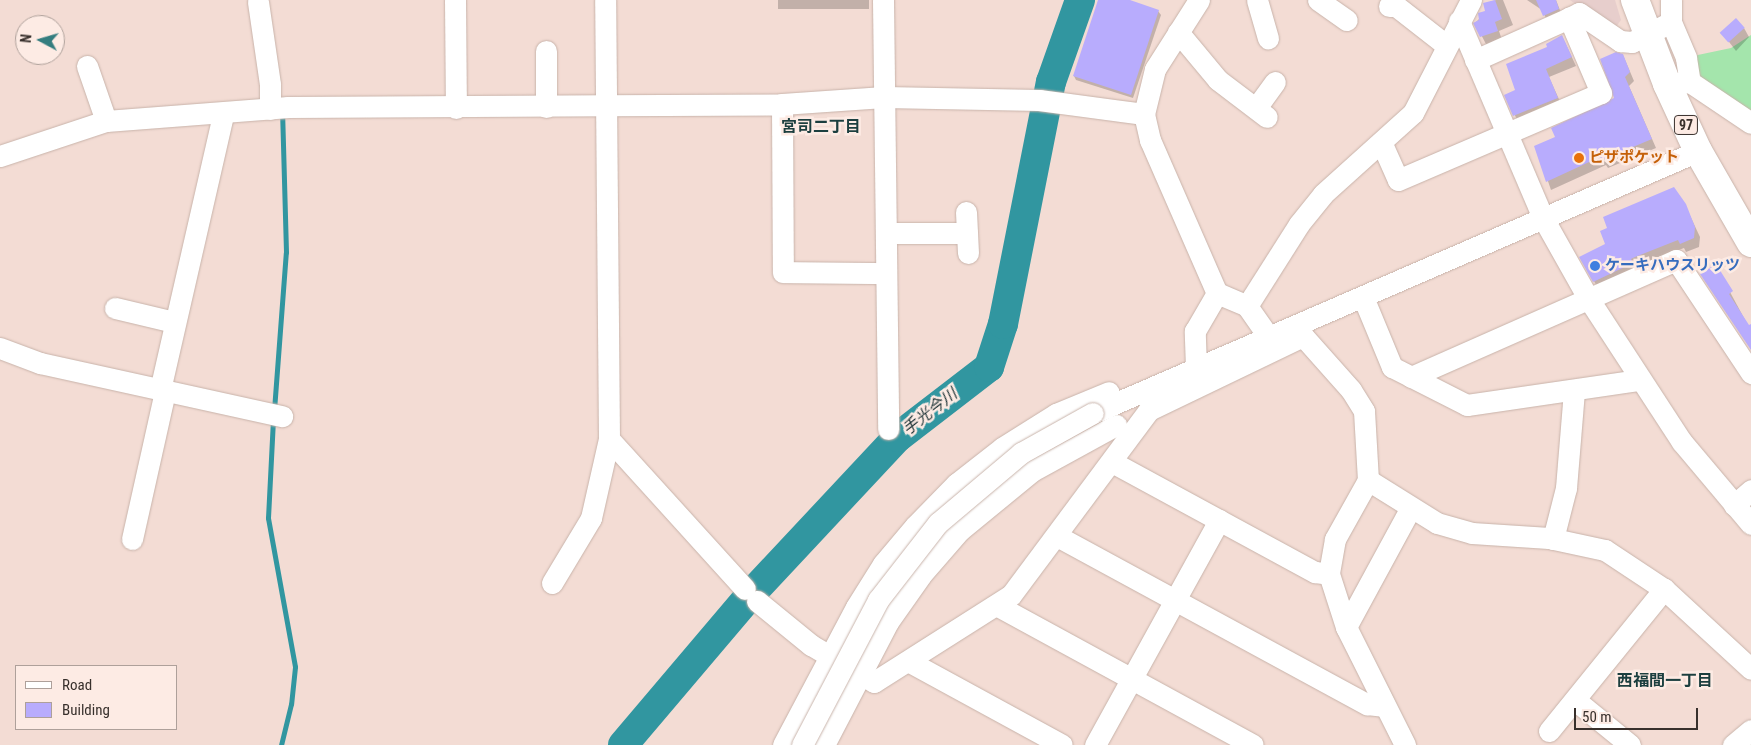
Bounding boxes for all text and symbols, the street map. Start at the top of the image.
north arrow [15,15,65,65]
text: N [18,33,34,44]
road number: 97 [1674,114,1698,136]
district label: 宮司二丁目 [781,117,861,137]
place label: ピザポケット [1589,149,1679,167]
marker: ピザポケット [1573,152,1585,164]
place label: ケーキハウスリッツ [1605,257,1740,275]
marker: ケーキハウスリッツ [1589,260,1601,272]
water label: 手光今川 [899,385,961,439]
legend [15,665,178,730]
district label: 西福間一丁目 [1617,671,1713,691]
text: Road [62,676,92,694]
scale bar [1576,698,1700,730]
text: Building [62,701,110,719]
text: 50 m [1582,708,1612,726]

